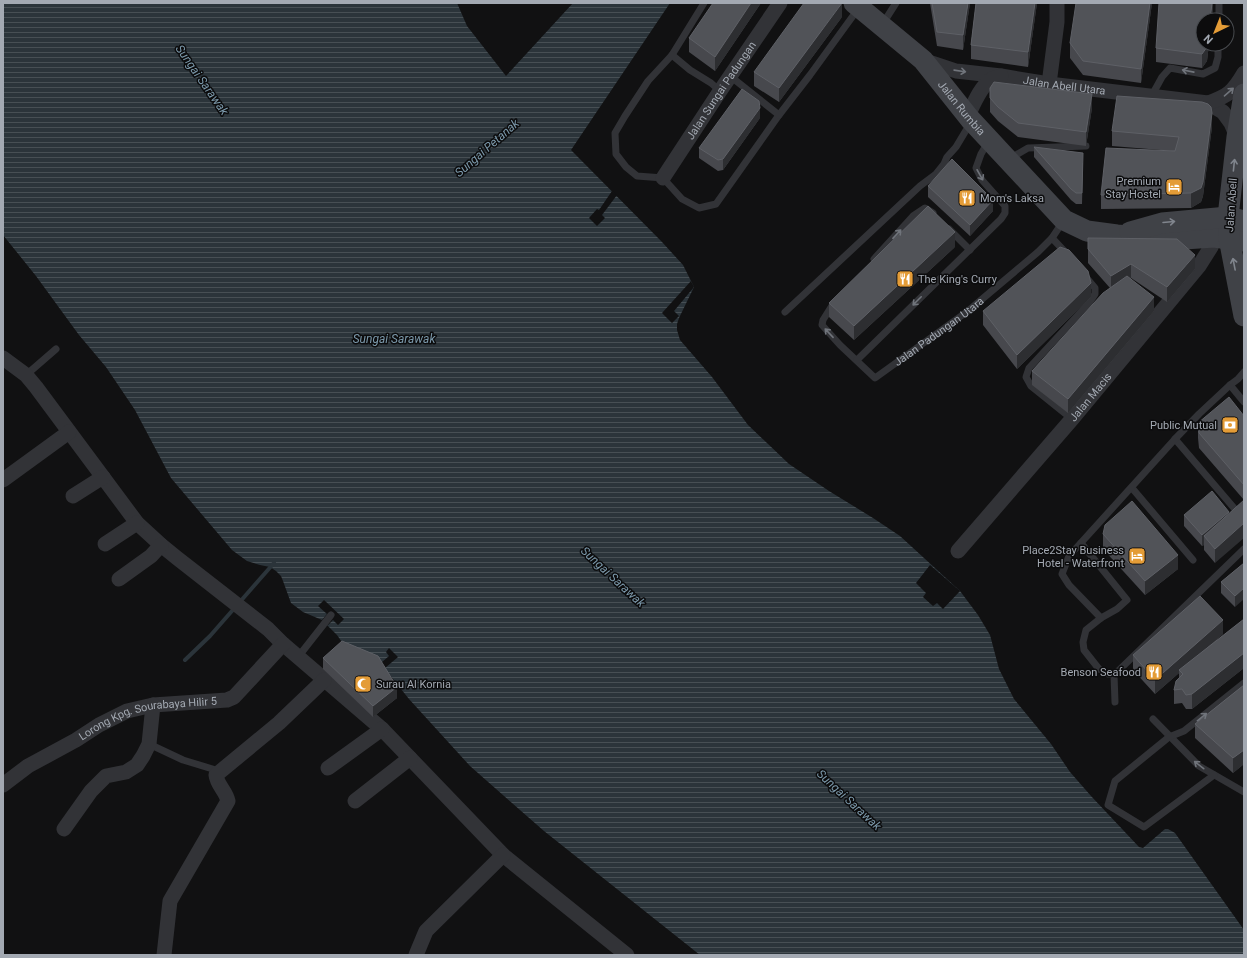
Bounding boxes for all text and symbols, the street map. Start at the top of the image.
north arrow [1195,12,1235,52]
text: N [1201,31,1216,46]
street label: Jalan Sungai Padungan [684,39,759,142]
water label: Sungai Sarawak [173,42,232,119]
one-way arrow [953,67,966,75]
one-way arrow [1182,67,1195,75]
street label: Jalan Abell Utara [1022,74,1106,98]
street label: Jalan Rumbia [935,78,988,138]
one-way arrow [1224,88,1235,97]
water label: Sungai Petanak [452,116,523,180]
one-way arrow [1230,159,1237,172]
one-way arrow [977,169,985,181]
place label: Premium Stay Hostel [1105,175,1161,201]
hotel icon: Premium Stay Hostel [1164,177,1184,197]
street label: Jalan Abell [1223,178,1240,232]
restaurant icon: Mom's Laksa [957,188,977,208]
place label: Mom's Laksa [980,192,1044,205]
one-way arrow [1162,219,1175,226]
one-way arrow [893,229,902,239]
one-way arrow [1229,258,1237,271]
restaurant icon: The King's Curry [895,269,915,289]
place label: The King's Curry [918,273,998,286]
street label: Jalan Padungan Utara [892,295,987,369]
one-way arrow [912,296,922,306]
one-way arrow [824,328,834,338]
water label: Sungai Sarawak [353,332,436,346]
street label: Jalan Macis [1067,370,1115,424]
bank icon: Public Mutual [1220,415,1240,435]
place label: Public Mutual [1150,419,1217,432]
water label: Sungai Sarawak [578,544,649,611]
place label: Place2Stay Business Hotel - Waterfront [1022,544,1124,570]
hotel icon: Place2Stay Business Hotel - Waterfront [1127,546,1147,566]
restaurant icon: Benson Seafood [1144,662,1164,682]
place label: Benson Seafood [1061,666,1141,679]
mosque icon: Surau Al Kornia [353,674,373,694]
place label: Surau Al Kornia [376,678,451,691]
street label: Lorong Kpg. Sourabaya Hilir 5 [77,695,217,743]
one-way arrow [1197,712,1208,721]
one-way arrow [1193,761,1204,769]
water label: Sungai Sarawak [814,767,885,834]

